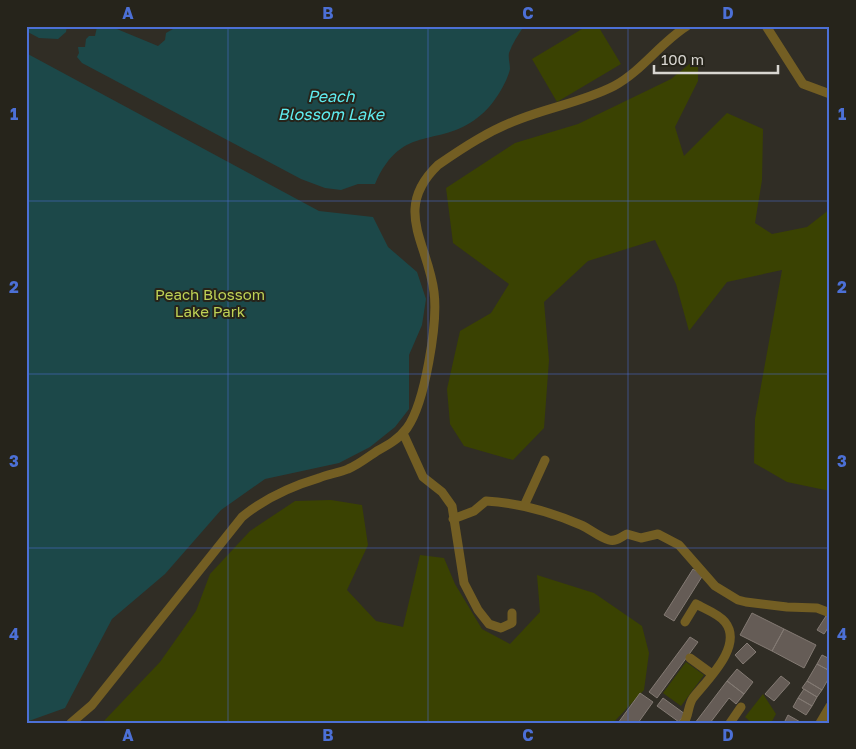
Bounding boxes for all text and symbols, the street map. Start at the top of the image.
text: A [122,3,134,23]
text: B [322,3,334,23]
text: C [522,3,534,23]
text: D [722,3,734,23]
scale bar [654,42,777,74]
text: 100 m [661,50,704,68]
water label: Peach Blossom Lake [278,86,386,124]
text: 1 [10,104,18,124]
text: 1 [838,104,846,124]
text: 2 [9,277,19,297]
text: 2 [837,277,847,297]
park label: Peach Blossom Lake Park [155,285,265,320]
text: 3 [9,451,19,471]
text: 3 [837,451,847,471]
text: 4 [9,624,19,644]
text: 4 [837,624,847,644]
text: A [122,725,134,745]
text: B [322,725,334,745]
text: C [522,725,534,745]
text: D [722,725,734,745]

